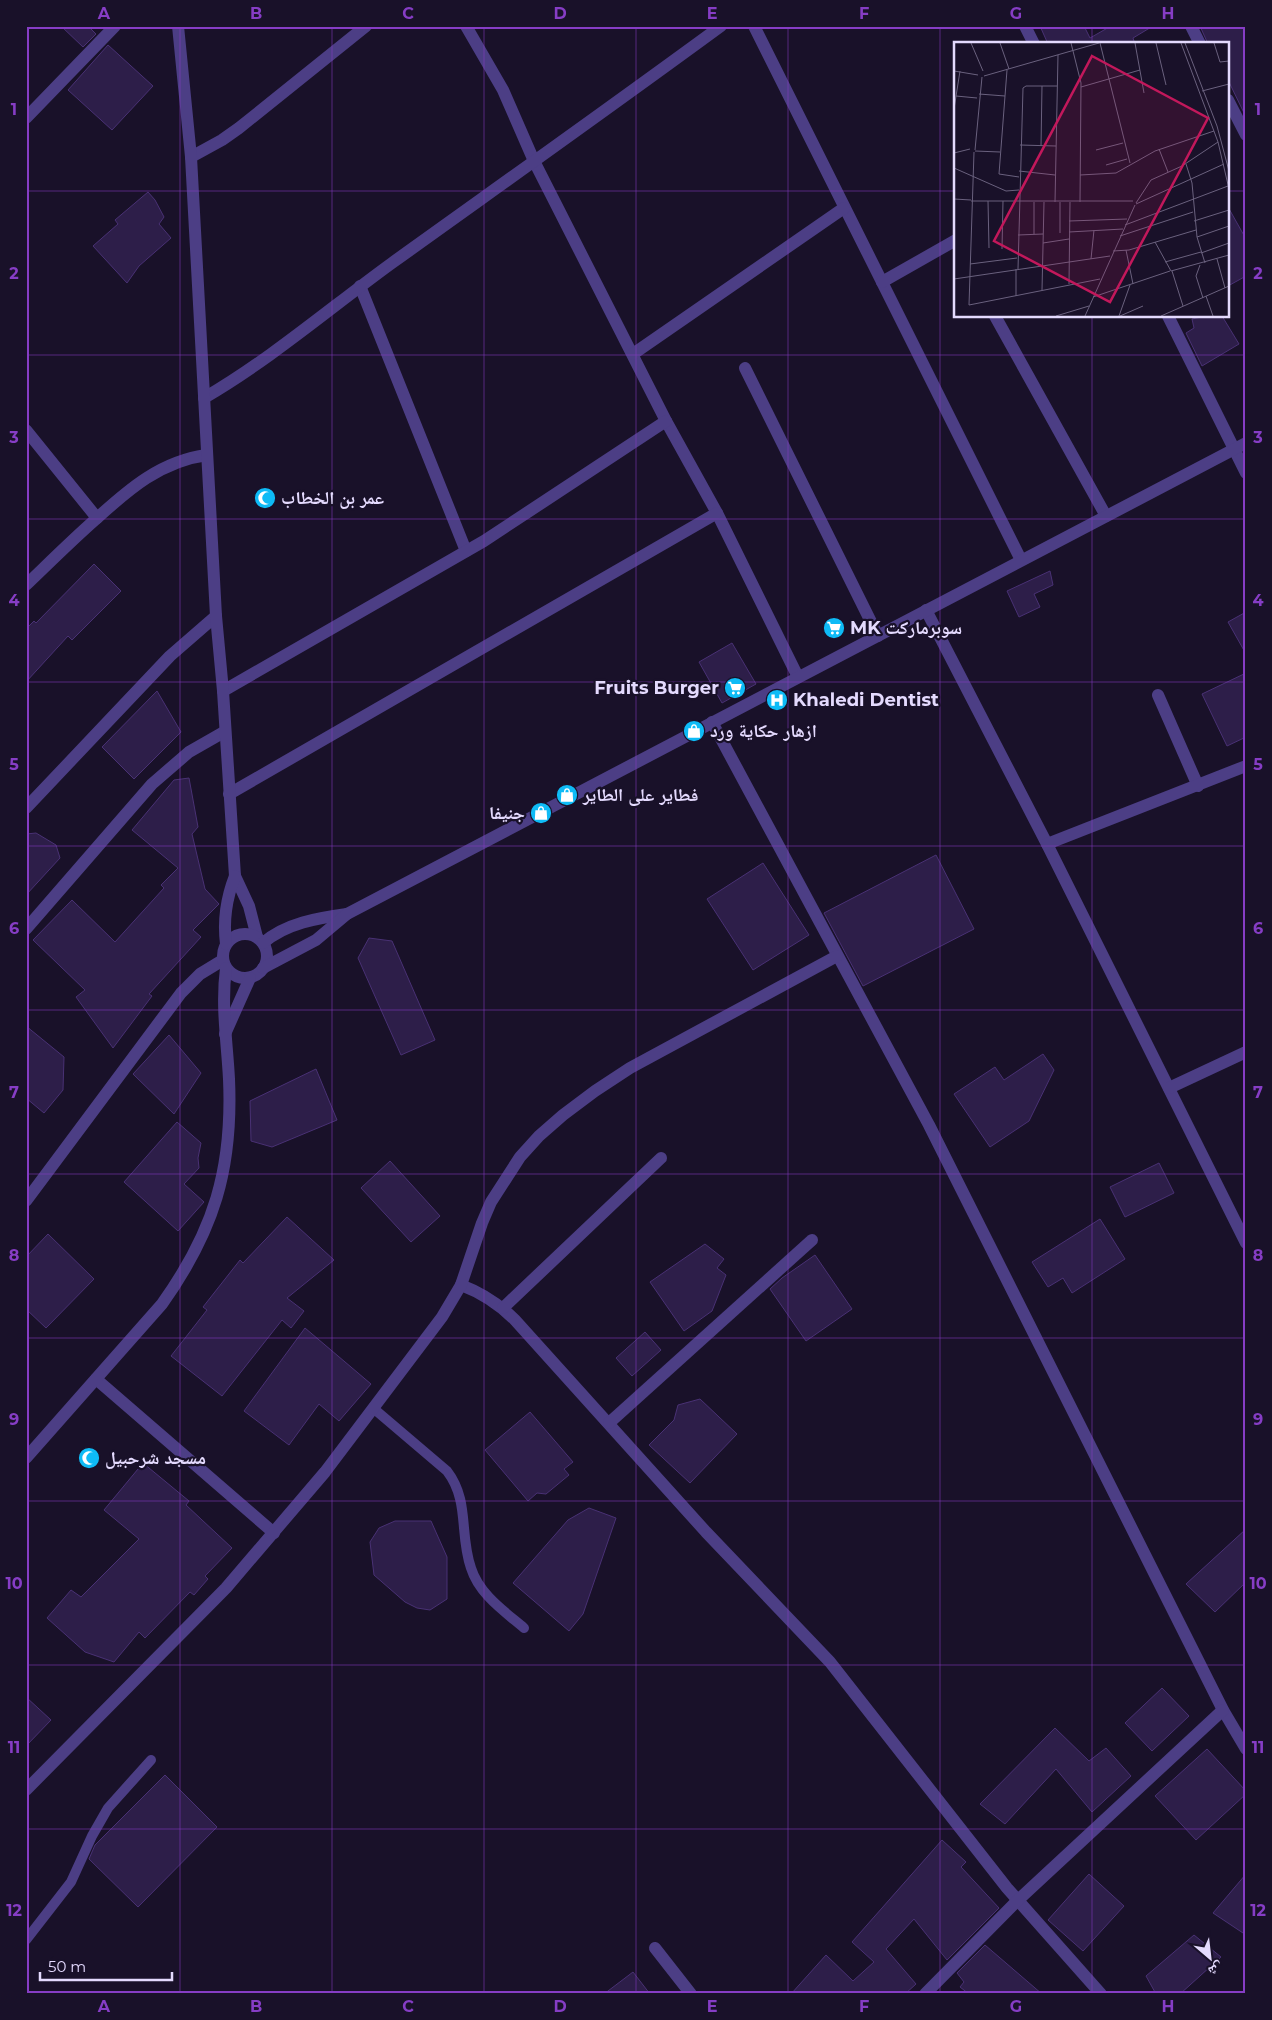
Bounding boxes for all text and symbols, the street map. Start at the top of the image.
text: A [97,4,111,23]
text: B [250,4,262,23]
text: C [402,4,414,23]
text: D [553,4,567,23]
text: E [707,4,717,23]
text: F [859,4,869,23]
text: G [1010,4,1022,23]
text: H [1162,4,1174,23]
inset map [954,42,1230,318]
text: 1 [11,100,17,119]
text: 1 [1255,100,1261,119]
text: 2 [9,264,19,283]
text: 2 [1253,264,1263,283]
text: 3 [8,428,19,447]
text: 3 [1252,428,1263,447]
mosque icon: عمر بن الخطاب [253,486,277,510]
place label: عمر بن الخطاب [281,487,384,509]
text: 4 [8,591,20,610]
text: 4 [1252,591,1264,610]
supermarket icon: MK سوبرماركت [822,616,846,640]
place label: MK سوبرماركت [850,617,962,639]
supermarket icon: Fruits Burger [723,676,747,700]
place label: Fruits Burger [594,677,719,699]
hospital icon: Khaledi Dentist [765,688,789,712]
place label: Khaledi Dentist [793,689,939,711]
shop icon: ازهار حكاية ورد [682,719,706,743]
place label: ازهار حكاية ورد [710,720,817,742]
text: 5 [9,755,19,774]
text: 5 [1253,755,1263,774]
shop icon: فطاير على الطاير [555,783,579,807]
place label: فطاير على الطاير [582,784,698,806]
shop icon: جنيفا [529,801,553,825]
place label: جنيفا [489,802,525,824]
text: 6 [9,919,19,938]
text: 6 [1253,919,1263,938]
text: 7 [9,1083,19,1102]
text: 7 [1253,1083,1263,1102]
text: 8 [9,1246,19,1265]
text: 8 [1253,1246,1263,1265]
text: 9 [9,1410,19,1429]
text: 9 [1253,1410,1263,1429]
mosque icon: مسجد شرحبيل [77,1446,101,1470]
place label: مسجد شرحبيل [105,1447,206,1469]
text: 10 [5,1574,23,1593]
text: 10 [1249,1574,1267,1593]
text: 11 [8,1738,20,1757]
text: 11 [1252,1738,1264,1757]
text: 12 [6,1901,22,1920]
text: 12 [1250,1901,1266,1920]
north arrow [1184,1932,1234,1982]
scale bar [40,1950,172,1982]
text: 50 m [48,1957,86,1976]
text: ش [1205,1958,1227,1981]
text: A [97,1997,111,2016]
text: B [250,1997,262,2016]
text: C [402,1997,414,2016]
text: D [553,1997,567,2016]
text: E [707,1997,717,2016]
text: F [859,1997,869,2016]
text: G [1010,1997,1022,2016]
text: H [1162,1997,1174,2016]

